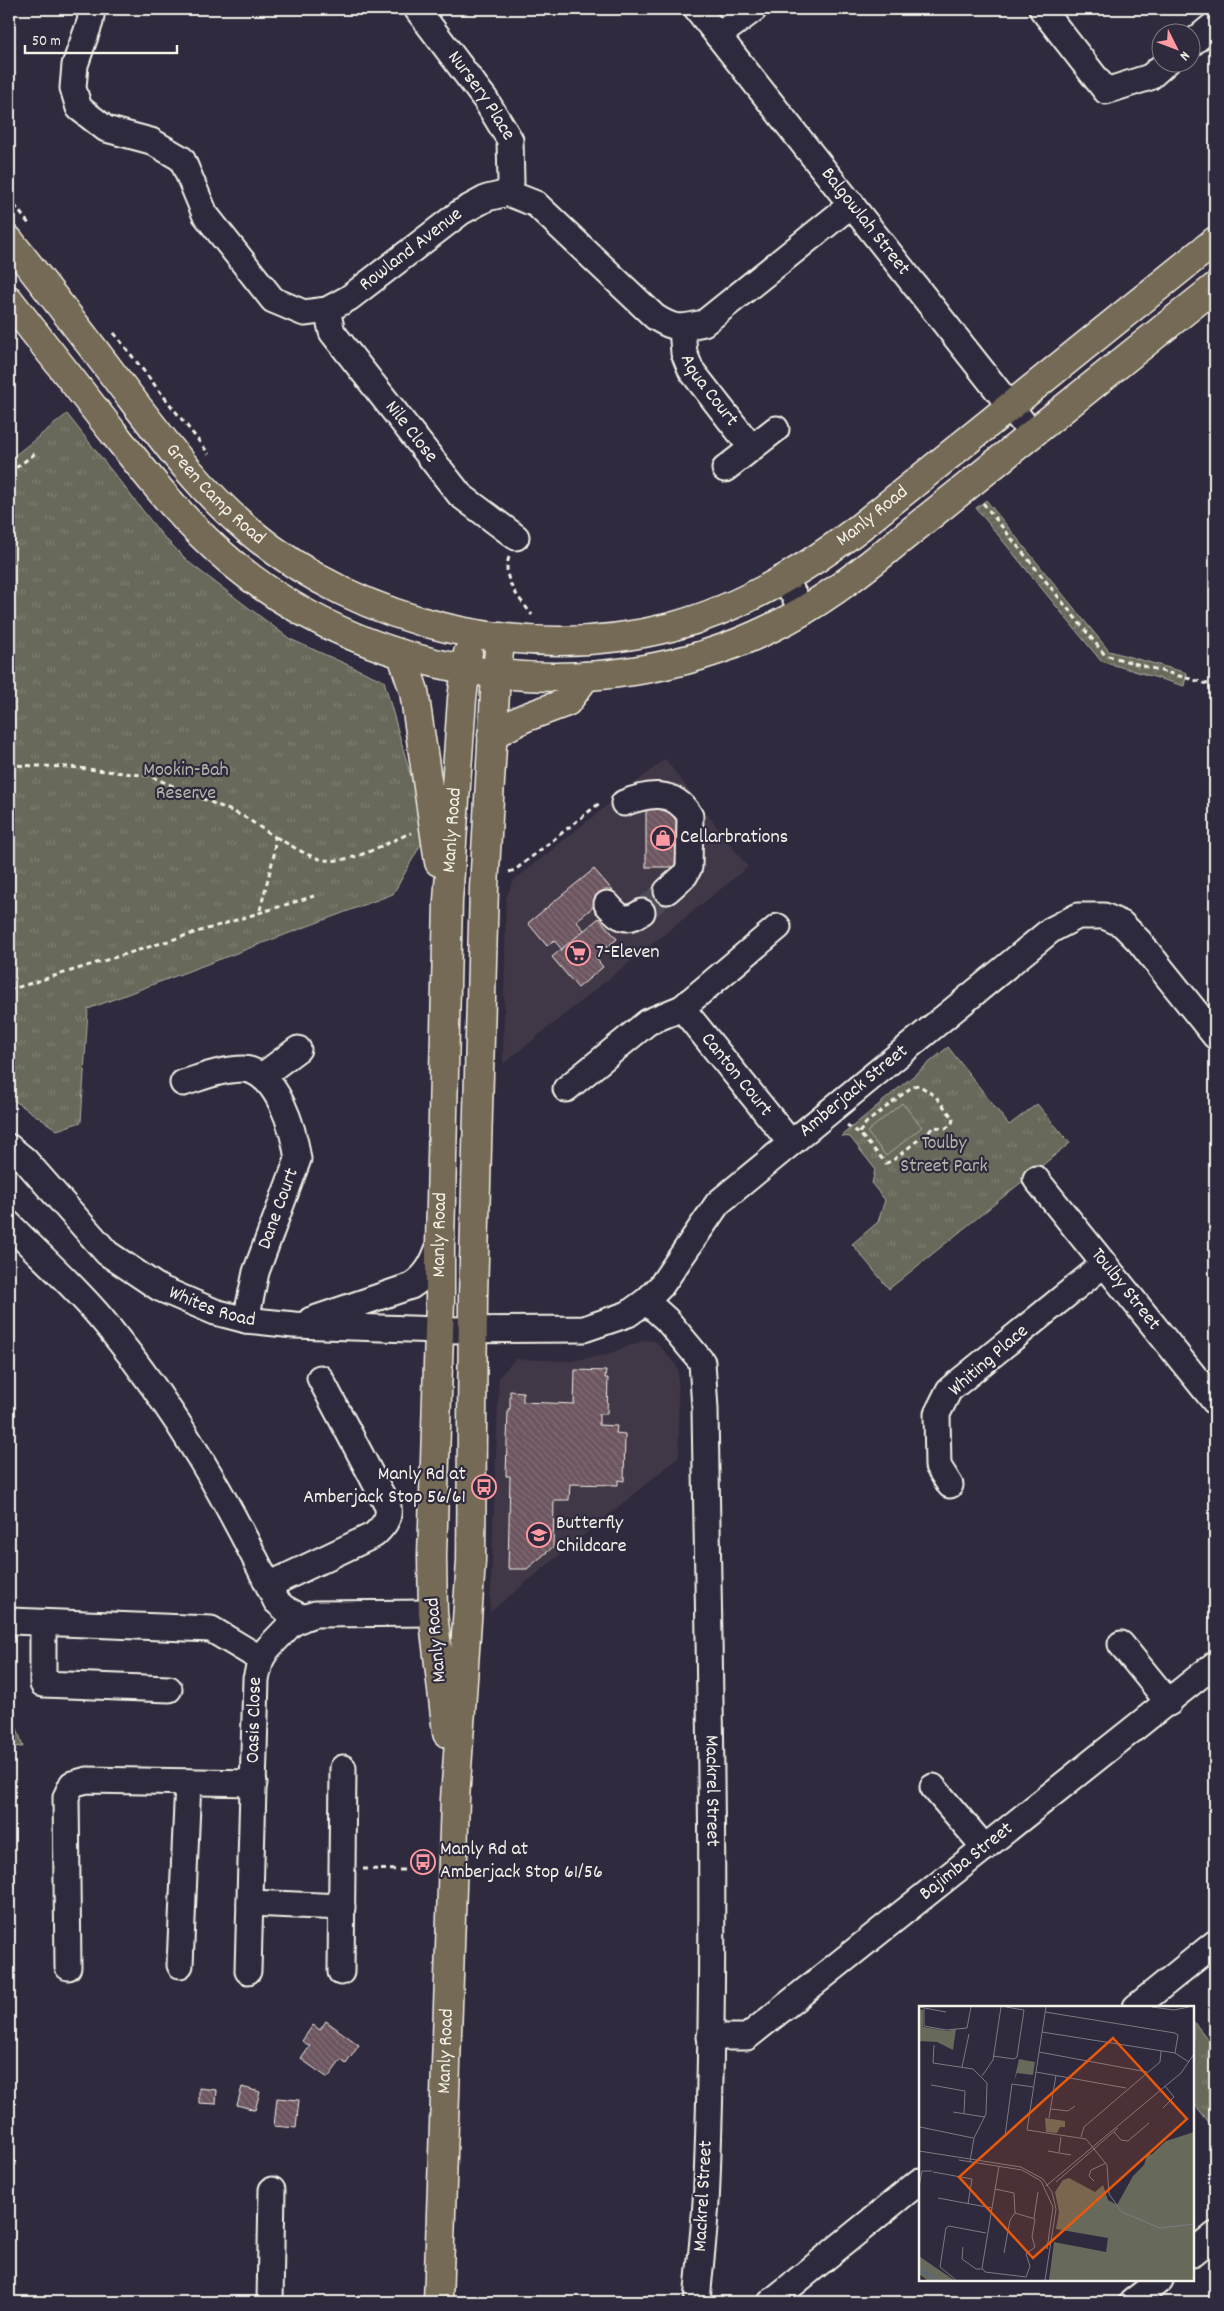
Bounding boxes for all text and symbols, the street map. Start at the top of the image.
scale bar [25,22,178,54]
north arrow [1152,22,1202,72]
text: 50 m [32,31,61,53]
street label: Nursery Place [440,45,521,146]
text: N [1174,46,1194,65]
street label: Balgowlah Street [813,162,916,282]
street label: Rowland Avenue [354,201,469,299]
street label: Aqua Court [672,350,744,433]
street label: Nile Close [377,395,444,470]
street label: Green Camp Road [158,438,271,552]
street label: Manly Road [831,479,915,554]
park label: Mookin-Bah Reserve [143,757,229,808]
street label: Manly Road [436,787,470,874]
place label: Cellarbrations [680,824,788,852]
shop icon: Cellarbrations [650,825,676,851]
place label: 7-Eleven [596,939,660,967]
supermarket icon: 7-Eleven [565,940,591,966]
street label: Canton Court [693,1027,779,1123]
street label: Amberjack Street [793,1038,915,1145]
park label: Toulby Street Park [900,1130,988,1181]
street label: Dane Court [251,1164,307,1254]
street label: Manly Road [426,1192,455,1278]
street label: Toulby Street [1083,1243,1167,1337]
street label: Whites Road [164,1280,257,1335]
street label: Whiting Place [943,1318,1035,1404]
place label: Manly Rd at Amberjack Stop 56/61 [303,1461,466,1512]
bus stop icon: Manly Rd at Amberjack Stop 56/61 [471,1474,497,1500]
place label: Butterfly Childcare [556,1510,627,1561]
school or university icon: Butterfly Childcare [526,1522,552,1548]
street label: Manly Road [419,1596,455,1684]
street label: Oasis Close [240,1676,270,1764]
street label: Mackrel Street [697,1735,726,1847]
street label: Bajimba Street [914,1816,1020,1908]
place label: Manly Rd at Amberjack Stop 61/56 [440,1836,603,1887]
bus stop icon: Manly Rd at Amberjack Stop 61/56 [410,1849,436,1875]
inset map [919,2006,1194,2281]
street label: Manly Road [431,2008,462,2094]
street label: Mackrel Street [687,2140,721,2252]

